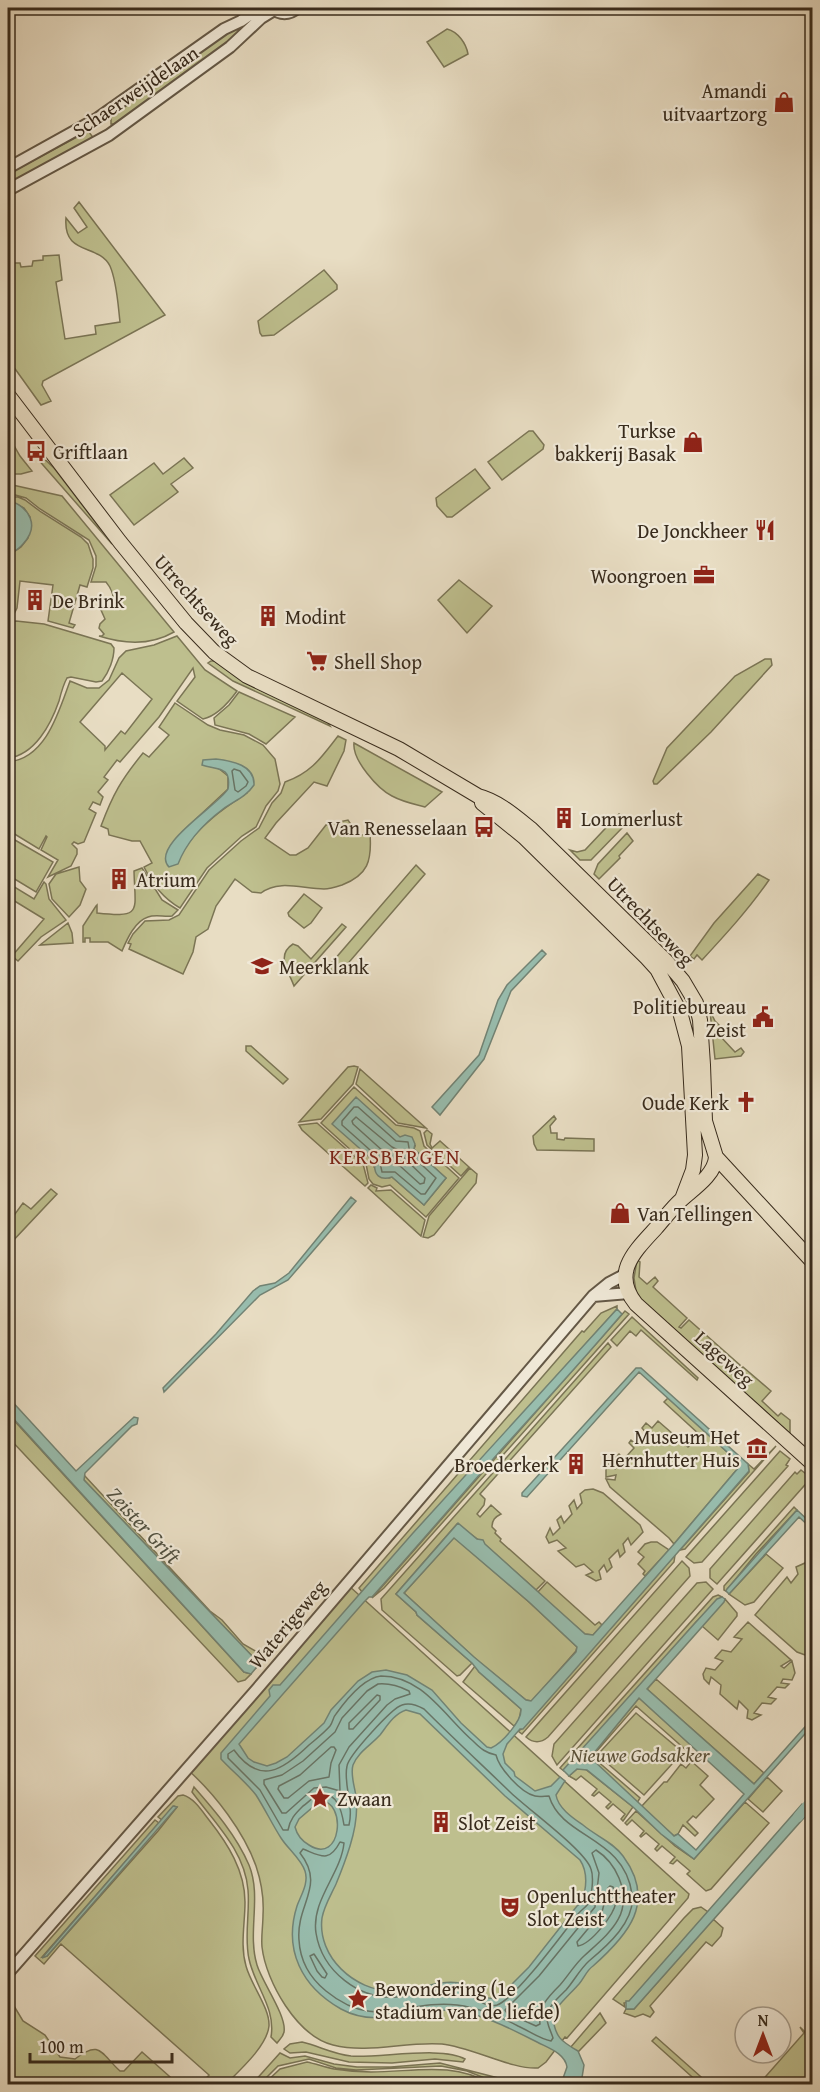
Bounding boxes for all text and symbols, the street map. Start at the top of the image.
street label: Schaerweijdelaan [66,38,204,144]
place label: Amandi uitvaartzorg [663,76,767,128]
shop icon: Amandi uitvaartzorg [772,90,796,114]
place label: Turkse bakkerij Basak [555,416,677,468]
shop icon: Turkse bakkerij Basak [681,430,705,454]
place label: Griftlaan [53,437,128,466]
bus stop icon: Griftlaan [24,439,48,463]
place label: De Jonckheer [637,516,748,545]
restaurant icon: De Jonckheer [753,518,777,542]
street label: Utrechtseweg [148,548,246,652]
place label: Woongroen [590,561,687,590]
office icon: Woongroen [692,563,716,587]
place label: De Brink [52,586,125,615]
building icon: De Brink [23,588,47,612]
place label: Modint [285,602,346,631]
building icon: Modint [256,604,280,628]
place label: Shell Shop [334,647,422,676]
supermarket icon: Shell Shop [305,649,329,673]
place label: Lommerlust [581,804,683,833]
building icon: Lommerlust [552,806,576,830]
place label: Van Renesselaan [327,813,467,842]
bus stop icon: Van Renesselaan [472,815,496,839]
place label: Atrium [136,865,197,894]
building icon: Atrium [107,867,131,891]
street label: Utrechtseweg [601,870,701,972]
place label: Meerklank [279,952,370,981]
school or university icon: Meerklank [250,954,274,978]
place label: Politiebureau Zeist [633,992,746,1044]
public building icon: Politiebureau Zeist [751,1005,775,1029]
place label: Oude Kerk [642,1088,730,1117]
church icon: Oude Kerk [734,1090,758,1114]
district label: KERSBERGEN [329,1141,461,1172]
place label: Van Tellingen [637,1199,752,1228]
shop icon: Van Tellingen [608,1201,632,1225]
street label: Lageweg [689,1323,761,1393]
place label: Museum Het Hernhutter Huis [602,1422,740,1474]
museum icon: Museum Het Hernhutter Huis [745,1436,769,1460]
place label: Broederkerk [454,1450,560,1479]
building icon: Broederkerk [564,1452,588,1476]
water label: Zeister Grift [100,1479,188,1571]
street label: Waterigeweg [241,1573,333,1675]
park label: Nieuwe Godsakker [569,1740,710,1769]
place label: Zwaan [337,1784,392,1813]
place icon: Zwaan [308,1786,332,1810]
place label: Slot Zeist [458,1808,536,1837]
building icon: Slot Zeist [429,1810,453,1834]
place label: Openluchttheater Slot Zeist [527,1881,676,1933]
theatre icon: Openluchttheater Slot Zeist [498,1895,522,1919]
place label: Bewondering (1e stadium van de liefde) [375,1974,560,2026]
place icon: Bewondering (1e stadium van de liefde) [346,1987,370,2011]
north arrow [733,2005,793,2065]
text: N [758,2008,769,2032]
scale bar [30,2026,172,2064]
text: 100 m [39,2033,84,2060]

